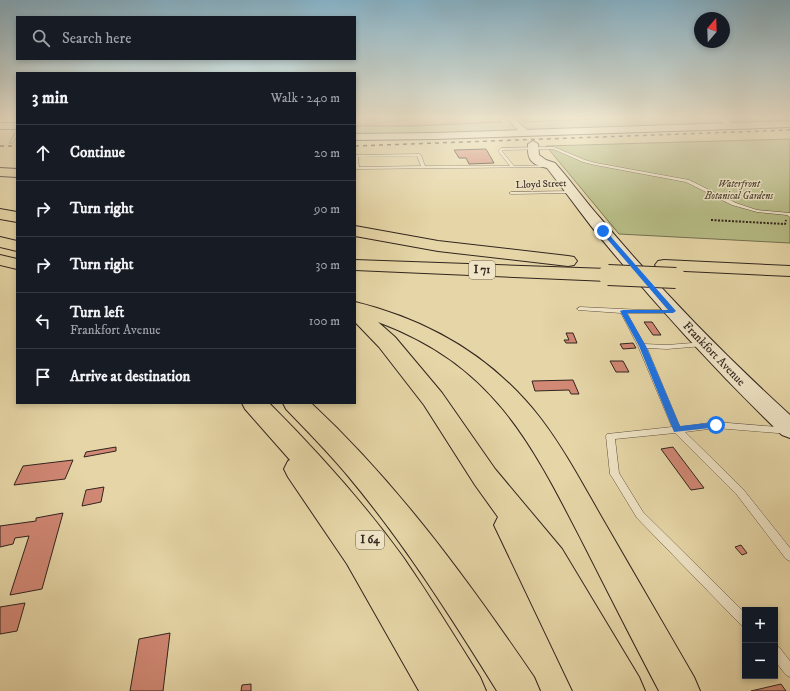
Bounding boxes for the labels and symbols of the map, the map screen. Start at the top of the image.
north arrow [694,12,730,48]
street label: Lloyd Street [515,177,567,191]
park label: Waterfront Botanical Gardens [704,178,774,202]
route end [594,222,612,240]
road number: I 71 [469,261,495,279]
street label: Frankfort Avenue [680,319,748,389]
route start [707,416,725,434]
road number: I 64 [356,531,384,549]

